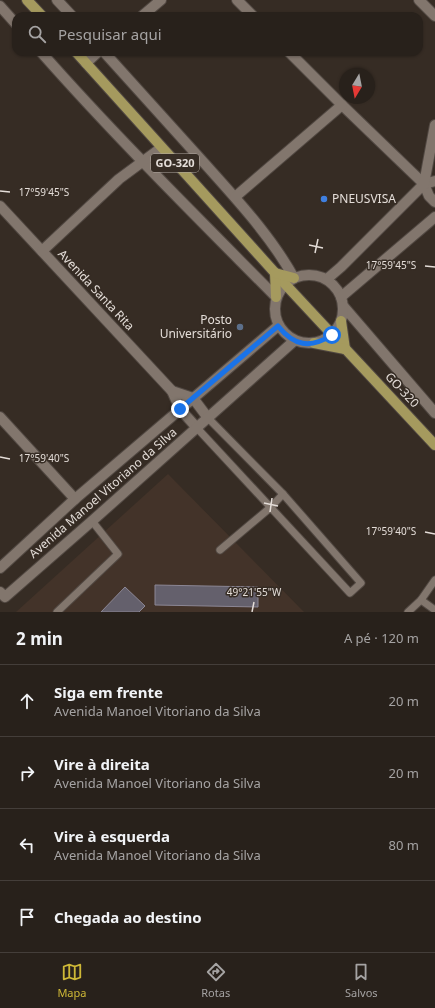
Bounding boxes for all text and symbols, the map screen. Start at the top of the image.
search box [12,12,423,56]
icon: search [26,23,48,45]
text: Pesquisar aqui [58,24,162,44]
north arrow [339,68,375,104]
road number: GO-320 [151,154,199,172]
text: 17°59'45"S [19,185,70,199]
place label: PNEUSVISA [332,190,396,207]
marker: PNEUSVISA [319,194,329,204]
street label: Avenida Santa Rita [54,246,138,334]
text: 17°59'45"S [366,258,417,272]
place label: Posto Universitário [160,311,232,342]
marker: Posto Universitário [235,322,245,332]
route start [323,326,341,344]
street label: GO-320 [382,368,423,411]
route end [171,400,189,418]
street label: Avenida Manoel Vitoriano da Silva [25,424,180,562]
text: 17°59'40"S [19,451,70,465]
text: 17°59'40"S [366,524,417,538]
text: 49°21'55"W [227,585,282,599]
text: 2 min [16,627,63,650]
text: A pé · 120 m [344,629,419,647]
text: Siga em frente [54,682,163,702]
icon: ahead [16,690,38,712]
text: 20 m [389,692,419,710]
text: Avenida Manoel Vitoriano da Silva [54,702,261,720]
text: Vire à direita [54,754,150,774]
icon: right [16,762,38,784]
text: 20 m [389,764,419,782]
text: Avenida Manoel Vitoriano da Silva [54,774,261,792]
text: Vire à esquerda [54,826,170,846]
icon: left [16,834,38,856]
text: 80 m [389,836,419,854]
text: Avenida Manoel Vitoriano da Silva [54,846,261,864]
icon: arrive [16,906,38,928]
text: Chegada ao destino [54,907,202,927]
tab: Mapa [57,961,86,1000]
tab: Rotas [201,961,230,1000]
tab: Salvos [345,961,378,1000]

